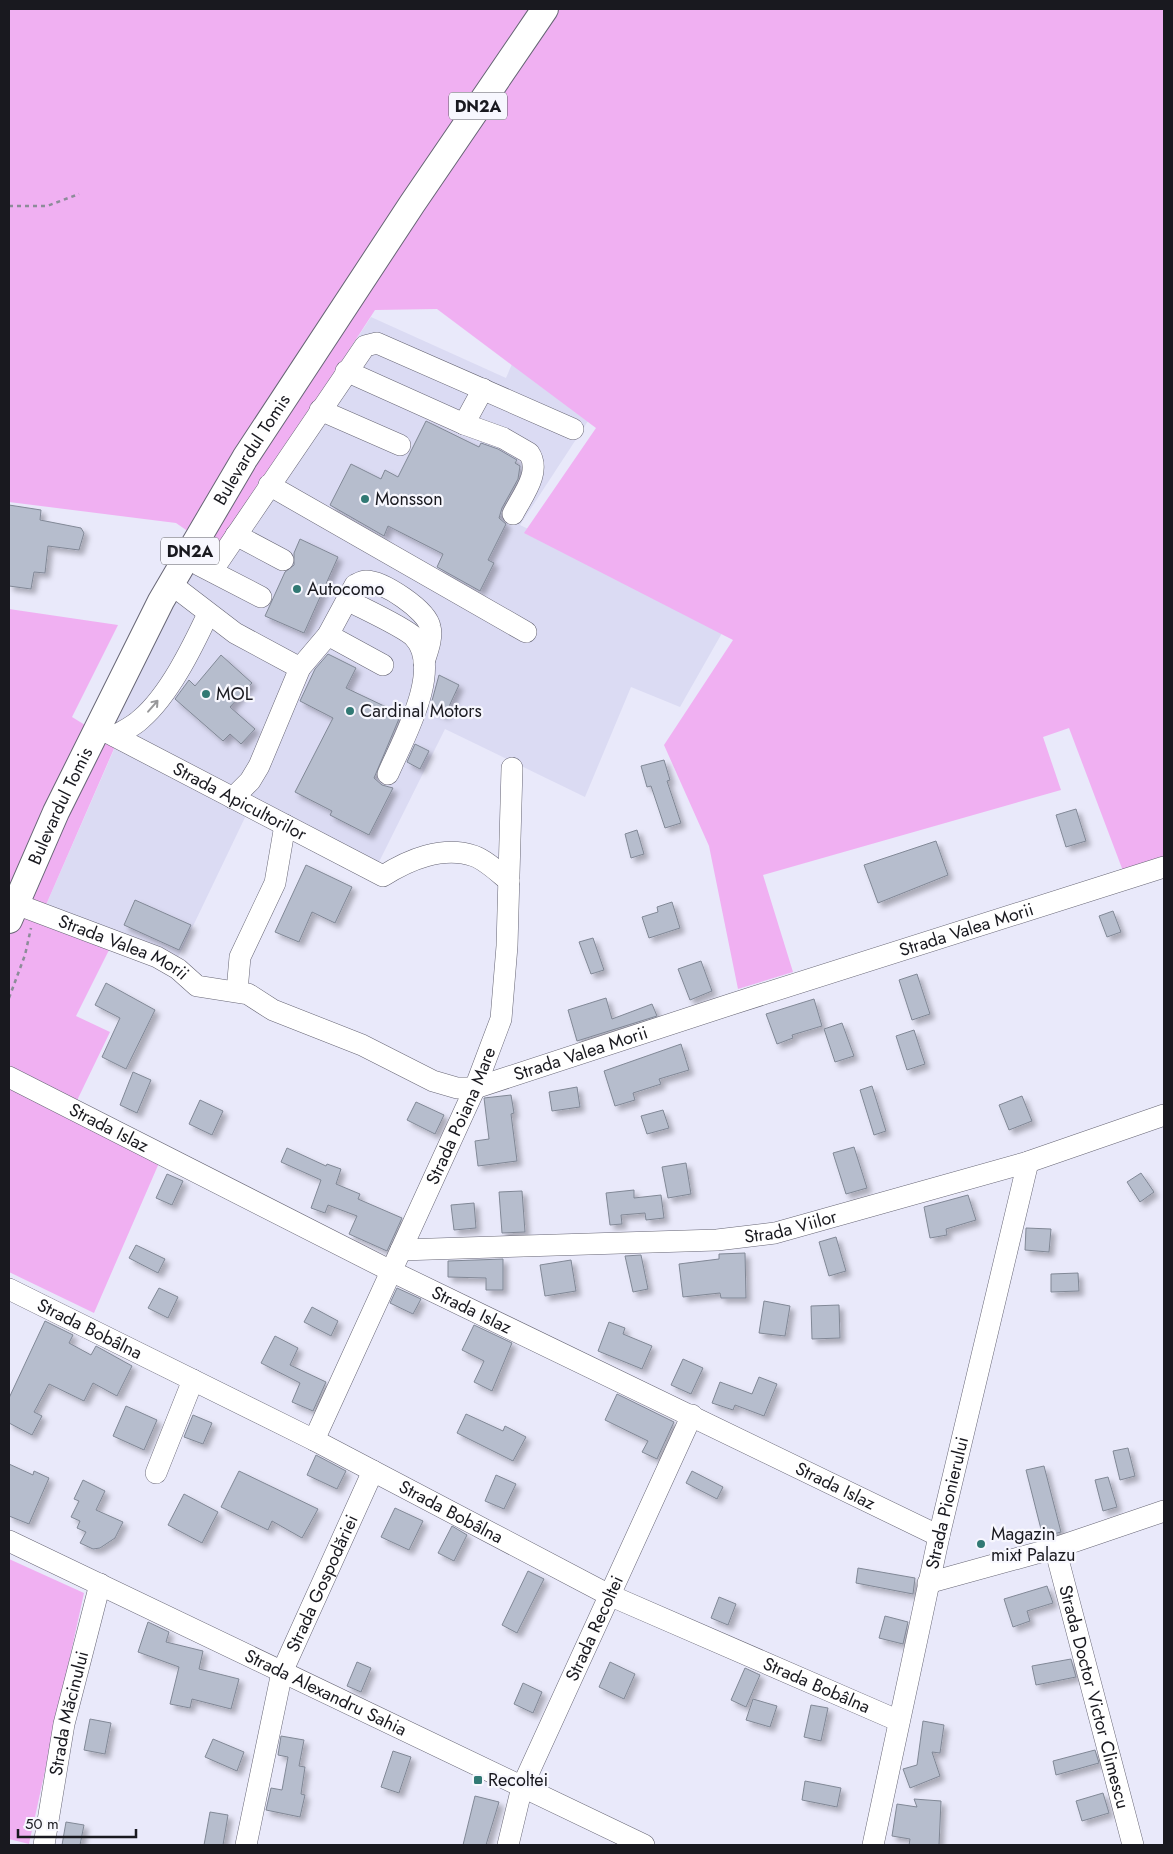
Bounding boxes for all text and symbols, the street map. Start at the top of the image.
road number: DN2A [449,92,507,120]
street label: Bulevardul Tomis [207,389,297,510]
place label: Monsson [375,486,443,512]
marker: Monsson [359,493,371,505]
road number: DN2A [161,538,219,564]
place label: Autocomo [307,576,385,602]
marker: Autocomo [291,583,303,595]
place label: MOL [216,681,253,707]
marker: MOL [200,688,212,700]
place label: Cardinal Motors [360,698,482,724]
one-way arrow [147,700,158,713]
marker: Cardinal Motors [344,705,356,717]
street label: Bulevardul Tomis [22,743,99,869]
street label: Strada Apicultorilor [168,756,312,847]
street label: Strada Valea Morii [896,896,1037,963]
street label: Strada Valea Morii [55,908,195,986]
street label: Strada Valea Morii [510,1019,651,1088]
street label: Strada Poiana Mare [419,1043,502,1189]
street label: Strada Islaz [65,1097,154,1159]
street label: Strada Viilor [743,1203,841,1250]
street label: Strada Islaz [427,1280,517,1341]
street label: Strada Bobâlna [33,1292,147,1366]
street label: Strada Pionierului [919,1434,975,1572]
street label: Strada Islaz [791,1455,880,1517]
street label: Strada Bobâlna [394,1474,508,1550]
street label: Strada Gospodăriei [280,1510,365,1656]
place label: Magazin mixt Palazu [991,1521,1075,1568]
marker: Magazin mixt Palazu [975,1538,987,1550]
street label: Strada Recoltei [559,1571,630,1686]
street label: Strada Doctor Victor Climescu [1052,1582,1136,1812]
street label: Strada Alexandru Sahia [240,1643,411,1742]
street label: Strada Măcinului [43,1648,95,1778]
street label: Strada Bobâlna [759,1650,874,1720]
place label: Recoltei [488,1767,548,1793]
marker: Recoltei [472,1774,484,1786]
scale bar [18,1806,135,1838]
text: 50 m [25,1813,59,1835]

